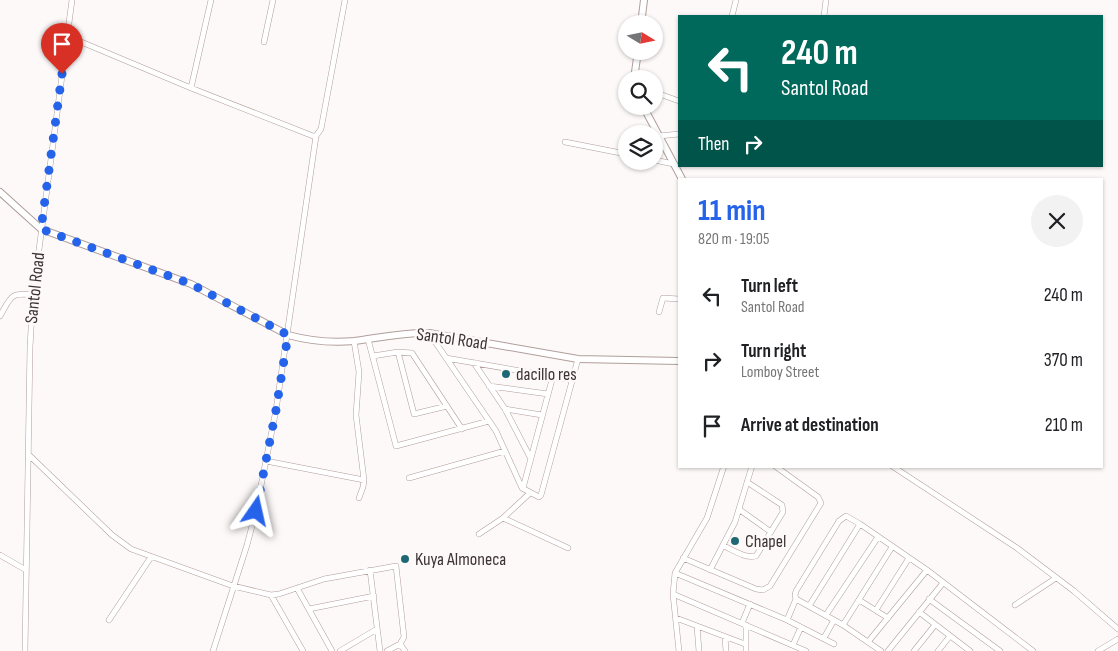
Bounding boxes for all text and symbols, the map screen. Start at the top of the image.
north arrow [618,15,662,60]
map controls [618,15,663,170]
pin [41,23,83,74]
icon: arrive [48,30,76,58]
text: 240 m [781,32,858,75]
icon: left [698,35,763,100]
button: search [618,70,663,115]
text: Santol Road [781,75,868,102]
button: layers [618,125,663,170]
icon: right [739,130,767,158]
text: Then [698,133,729,156]
text: 11 min [698,193,766,229]
button: close [1031,195,1083,247]
text: 820 m · 19:05 [698,230,769,249]
street label: Santol Road [21,251,49,325]
text: Turn left [741,275,798,298]
icon: left [698,282,726,310]
text: 240 m [1044,284,1083,307]
text: Santol Road [741,298,805,317]
street label: Santol Road [415,324,489,354]
text: Turn right [741,340,806,363]
icon: right [698,347,726,375]
text: 370 m [1044,349,1083,372]
text: Lomboy Street [741,363,819,382]
place label: dacillo res [516,364,577,385]
marker: dacillo res [500,368,512,380]
icon: arrive [698,412,726,440]
text: Arrive at destination [741,414,879,437]
text: 210 m [1045,414,1083,437]
position arrow [229,484,281,536]
place label: Chapel [745,531,786,552]
marker: Chapel [729,535,741,547]
place label: Kuya Almoneca [415,549,506,570]
marker: Kuya Almoneca [399,553,411,565]

